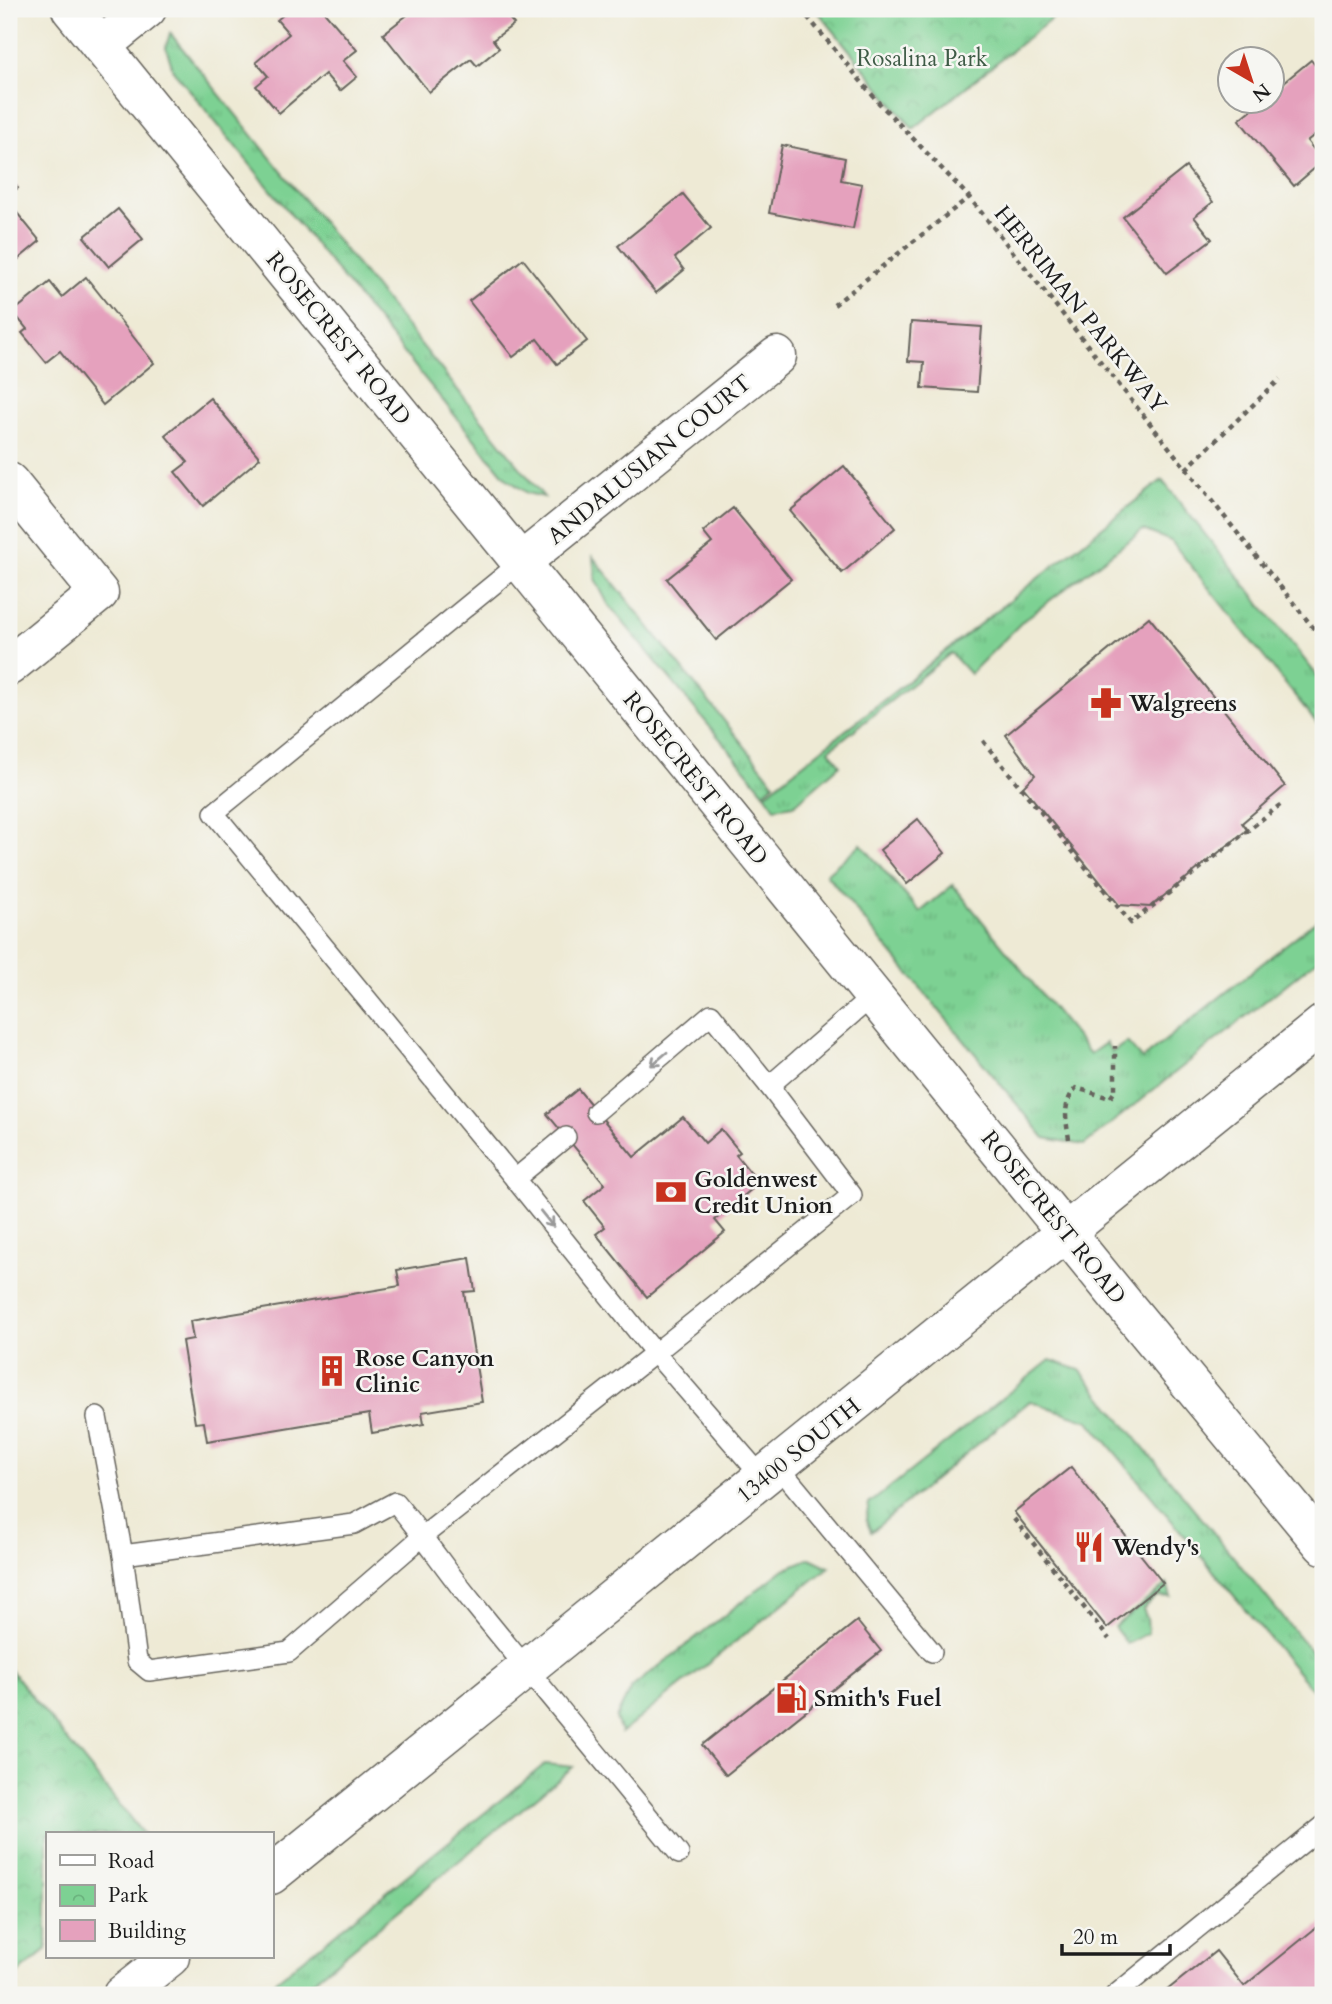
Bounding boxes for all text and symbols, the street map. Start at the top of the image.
park label: Rosalina Park [856,43,989,74]
north arrow [1216,46,1286,116]
text: N [1246,77,1276,108]
street label: HERRIMAN PARKWAY [987,199,1175,420]
street label: ROSECREST ROAD [259,245,418,431]
street label: ANDALUSIAN COURT [541,367,758,551]
street label: ROSECREST ROAD [616,685,775,871]
pharmacy icon: Walgreens [1089,686,1123,720]
place label: Walgreens [1128,688,1237,719]
one-way arrow [650,1051,668,1067]
street label: ROSECREST ROAD [974,1124,1133,1310]
place label: Goldenwest Credit Union [694,1164,833,1221]
bank icon: Goldenwest Credit Union [654,1175,688,1209]
one-way arrow [539,1209,555,1227]
place label: Rose Canyon Clinic [355,1343,494,1400]
building icon: Rose Canyon Clinic [315,1354,349,1388]
street label: 13400 SOUTH [730,1391,867,1510]
restaurant icon: Wendy's [1072,1530,1106,1564]
place label: Wendy's [1111,1532,1199,1563]
fuel station icon: Smith's Fuel [774,1681,808,1715]
place label: Smith's Fuel [814,1683,942,1714]
legend [46,1832,273,1958]
text: Road [108,1847,154,1876]
text: Park [108,1881,149,1910]
scale bar [1062,1913,1171,1957]
text: Building [108,1917,186,1946]
text: 20 m [1073,1923,1118,1952]

